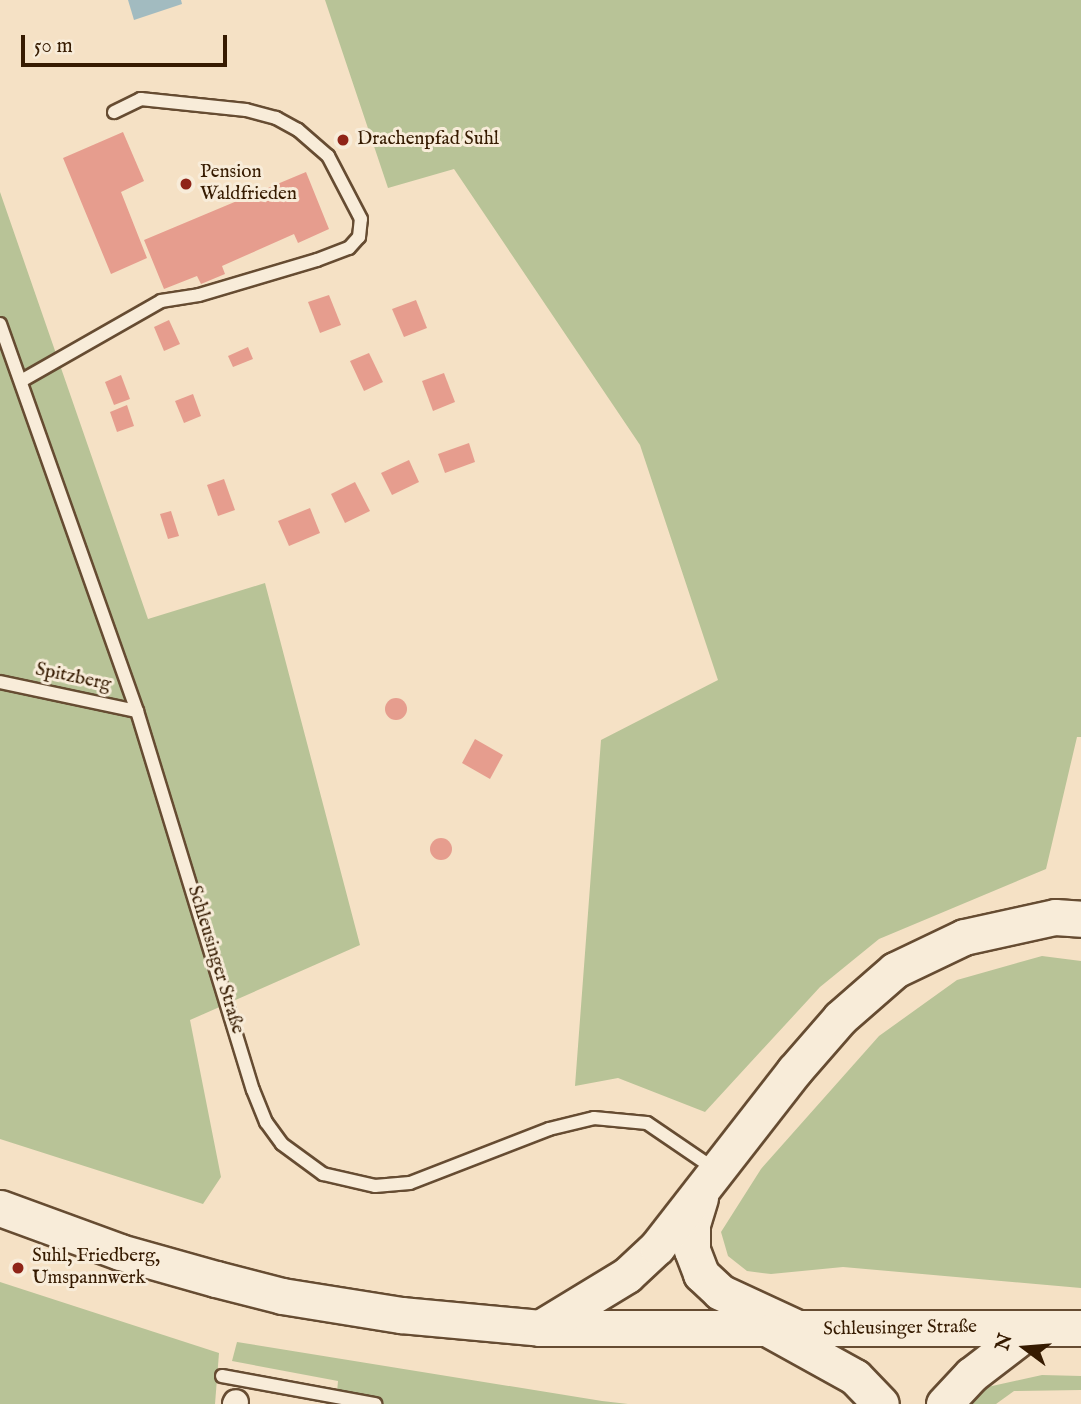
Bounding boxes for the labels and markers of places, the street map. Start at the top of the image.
place label: Drachenpfad Suhl [357,129,499,151]
marker: Drachenpfad Suhl [335,132,351,148]
place label: Pension Waldfrieden [200,162,297,206]
marker: Pension Waldfrieden [178,176,194,192]
place label: Suhl, Friedberg, Umspannwerk [32,1246,160,1290]
marker: Suhl, Friedberg, Umspannwerk [10,1260,26,1276]

